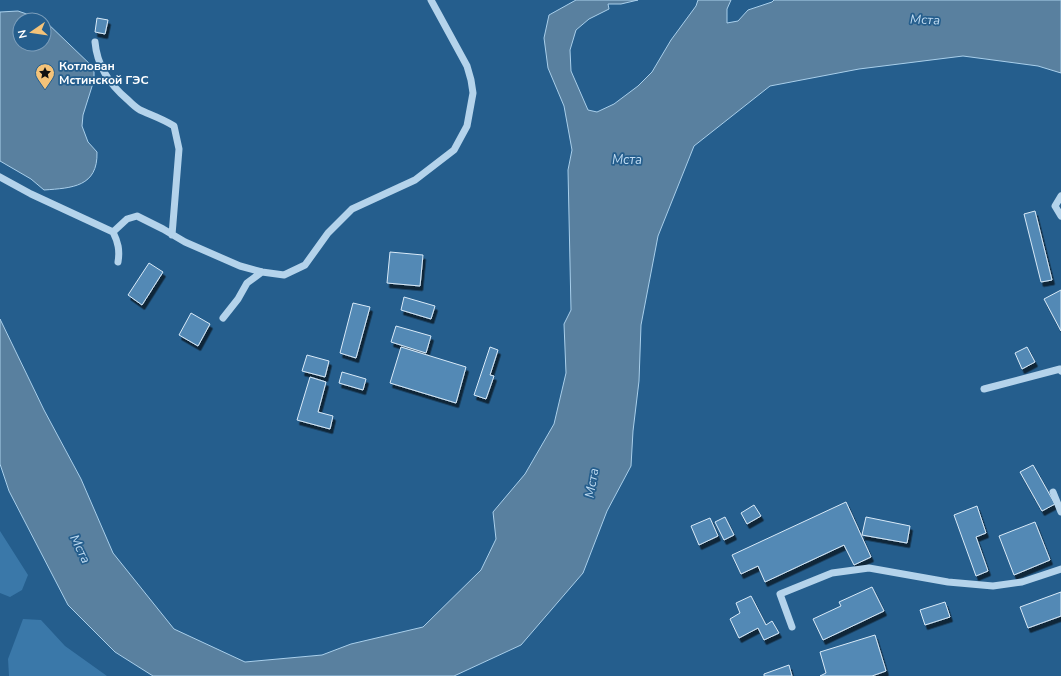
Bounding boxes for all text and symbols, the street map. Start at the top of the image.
water label: Мста [910,10,940,30]
north arrow [12,12,52,52]
text: N [15,28,31,40]
place label: Котлован Мстинской ГЭС [59,58,149,88]
place icon: Котлован Мстинской ГЭС [34,62,56,90]
water label: Мста [612,151,642,169]
water label: Мста [581,467,603,499]
water label: Мста [65,532,95,566]

